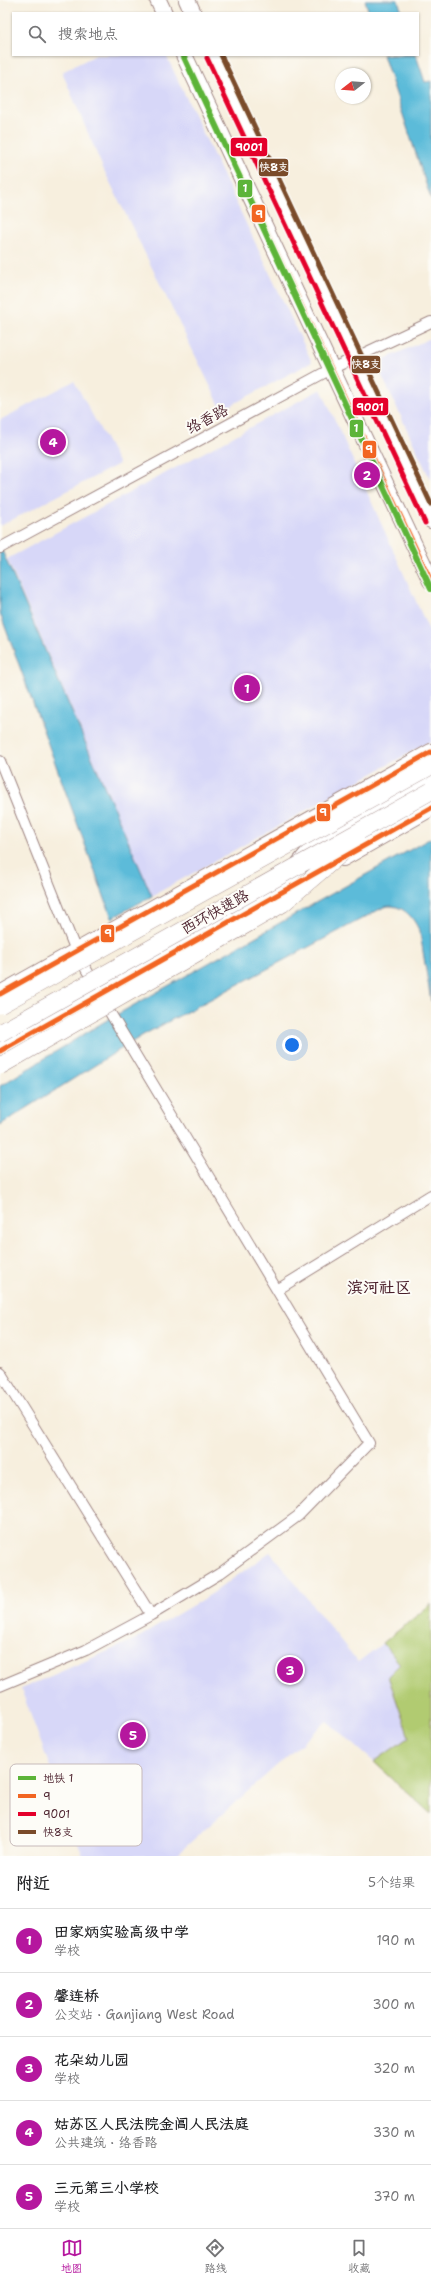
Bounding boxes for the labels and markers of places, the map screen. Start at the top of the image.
pin: 4 [40,427,66,457]
pin: 2 [354,460,380,490]
pin: 1 [234,673,260,703]
pin: 3 [277,1655,303,1685]
pin: 5 [120,1720,146,1750]

